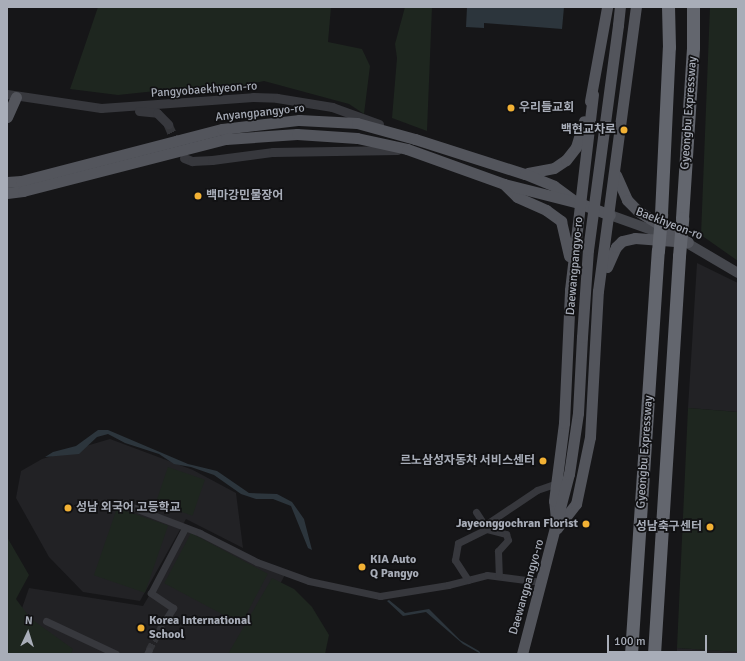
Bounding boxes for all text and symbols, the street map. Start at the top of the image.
street label: Gyeongbu Expressway [678,56,700,170]
street label: Pangyobaekhyeon-ro [150,79,258,101]
street label: Anyangpangyo-ro [215,101,305,125]
place label: 우리들교회 [519,101,574,115]
marker: 우리들교회 [506,103,516,113]
place label: 백현교차로 [561,123,616,137]
marker: 백현교차로 [619,125,629,135]
place label: 백마강민물장어 [206,189,283,203]
marker: 백마강민물장어 [193,191,203,201]
street label: Baekhyeon-ro [633,205,705,243]
street label: Daewangpangyo-ro [564,216,586,316]
street label: Gyeongbu Expressway [634,395,656,509]
place label: 르노삼성자동차 서비스센터 [400,454,535,468]
marker: 르노삼성자동차 서비스센터 [538,456,548,466]
place label: 성남 외국어 고등학교 [76,501,181,515]
marker: 성남 외국어 고등학교 [63,503,73,513]
place label: Jayeonggochran Florist [456,517,578,531]
marker: Jayeonggochran Florist [581,519,591,529]
place label: 성남축구센터 [636,520,702,534]
marker: 성남축구센터 [705,522,715,532]
street label: Daewangpangyo-ro [506,538,548,636]
place label: KIA Auto Q Pangyo [370,553,419,581]
marker: KIA Auto Q Pangyo [357,562,367,572]
north arrow [8,613,48,653]
text: N [25,614,33,627]
place label: Korea International School [149,614,251,642]
marker: Korea International School [136,623,146,633]
scale bar [609,627,709,653]
text: 100 m [614,634,646,649]

